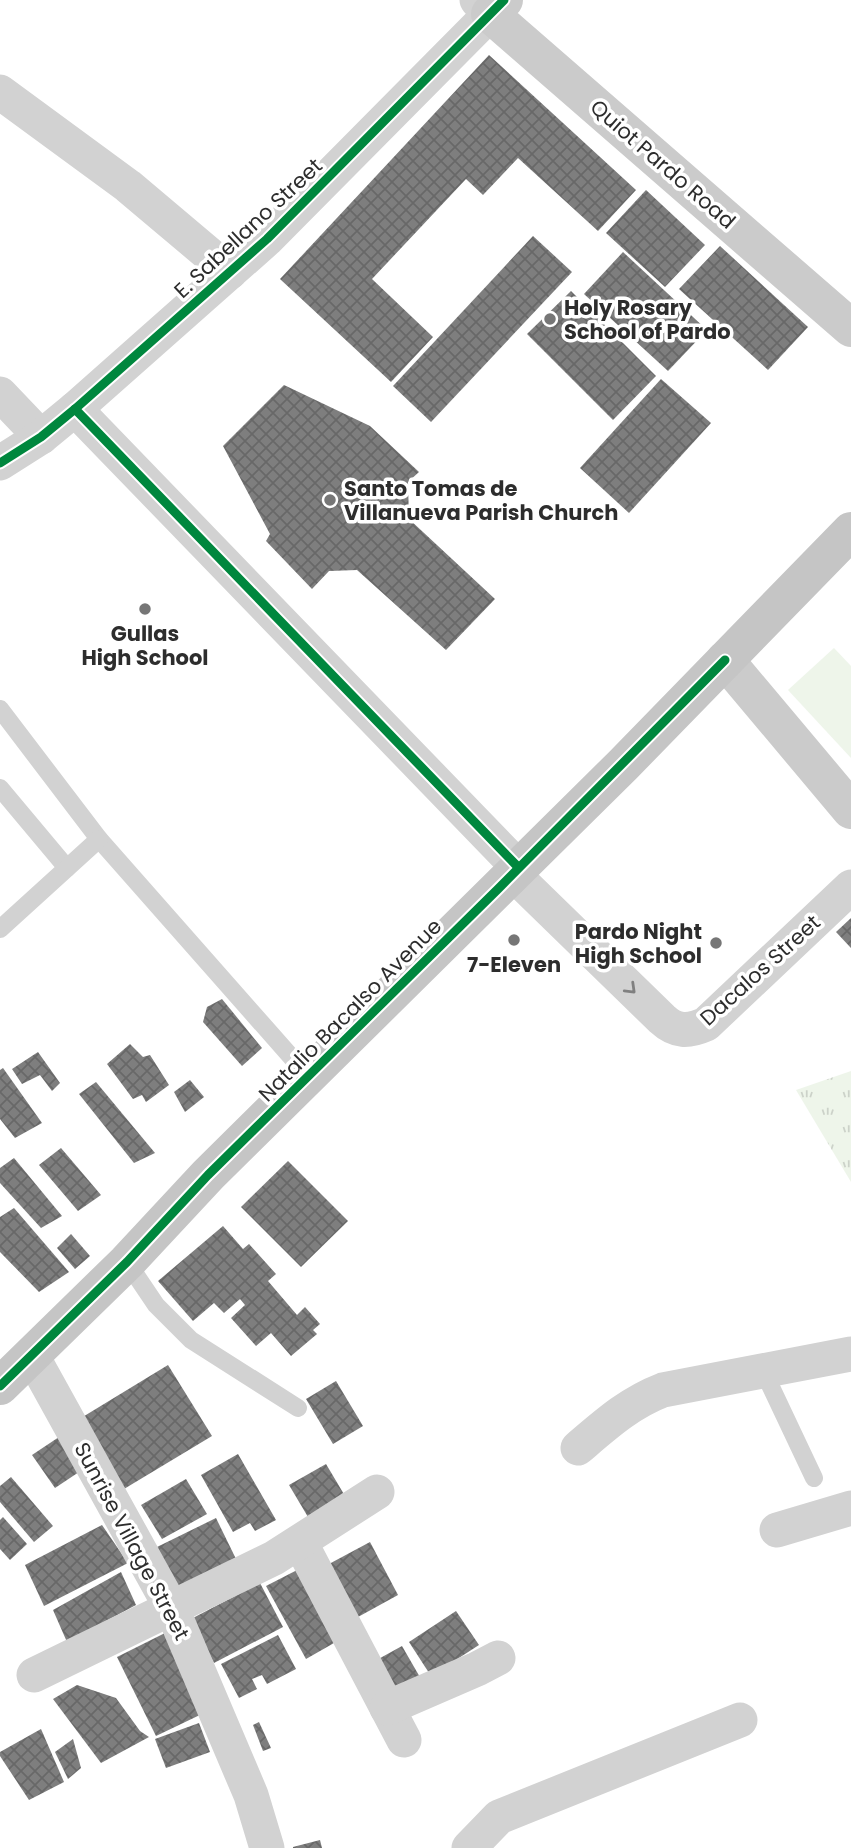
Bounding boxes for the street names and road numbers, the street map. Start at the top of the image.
street label: Quiot Pardo Road [584,93,742,235]
street label: E. Sabellano Street [168,152,328,304]
street label: Dacalos Street [694,908,826,1032]
street label: Natalio Bacalso Avenue [252,912,448,1108]
street label: Sunrise Village Street [68,1437,196,1645]

